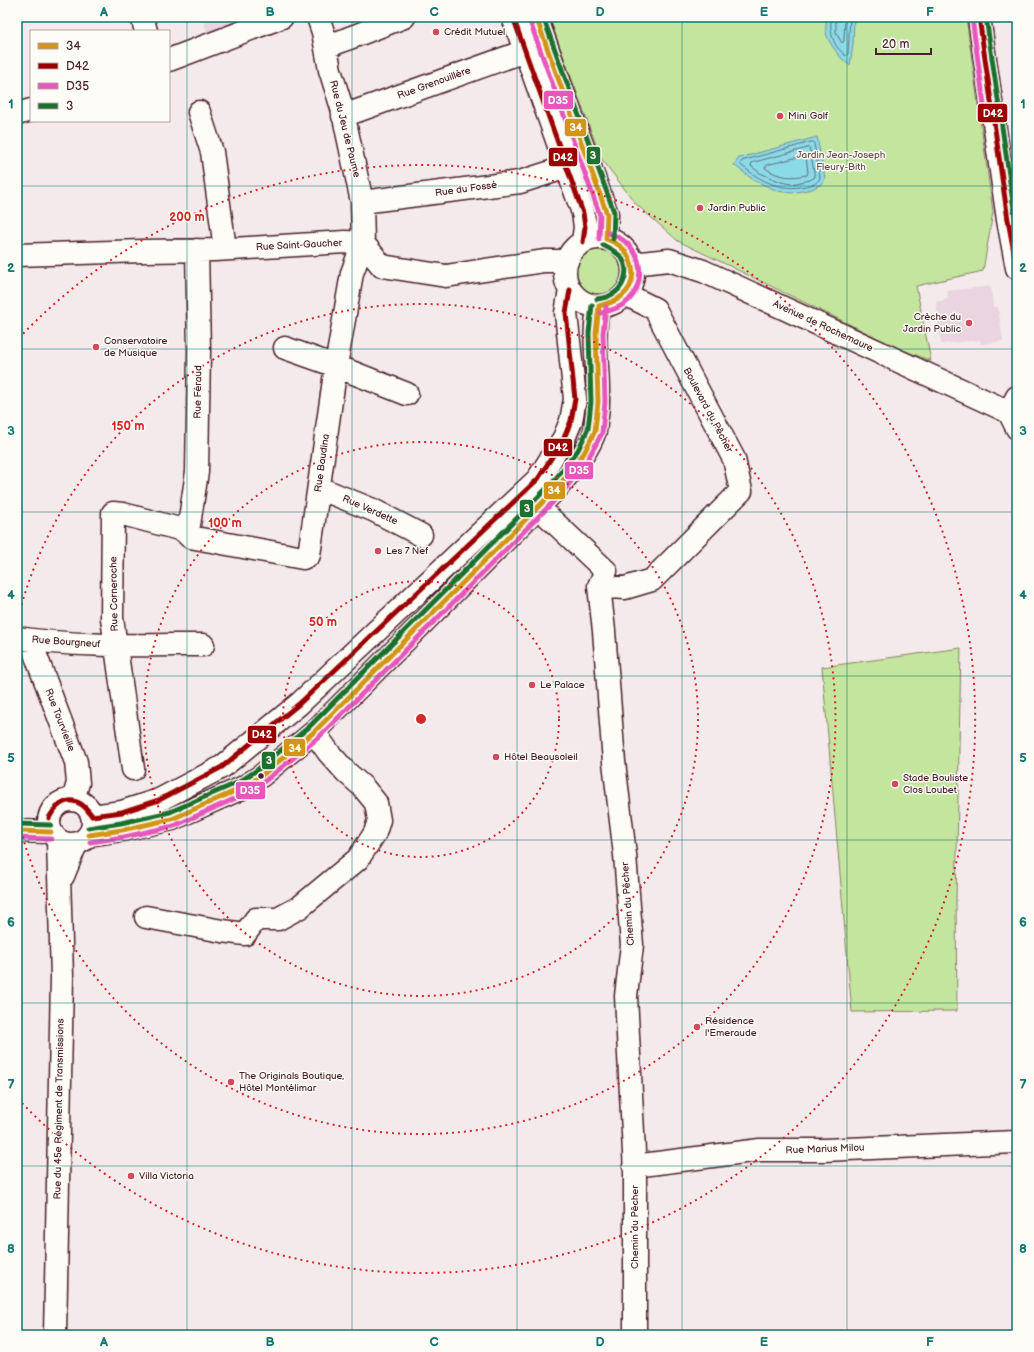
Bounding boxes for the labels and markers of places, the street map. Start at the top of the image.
place label: Crédit Mutuel [444,26,505,38]
marker: Crédit Mutuel [431,27,441,37]
place label: Mini Golf [788,110,828,122]
marker: Mini Golf [775,111,785,121]
place label: Jardin Public [708,202,766,214]
marker: Jardin Public [695,203,705,213]
place label: Crèche du Jardin Public [903,311,961,335]
marker: Crèche du Jardin Public [964,318,974,328]
place label: Conservatoire de Musique [104,335,167,359]
marker: Conservatoire de Musique [91,342,101,352]
place label: Les 7 Nef [386,545,428,557]
marker: Les 7 Nef [373,546,383,556]
place label: Le Palace [540,679,585,691]
marker: Le Palace [527,680,537,690]
centre of rings [414,712,428,726]
place label: Hôtel Beausoleil [504,751,578,763]
marker: Hôtel Beausoleil [491,752,501,762]
unlabelled marker [256,771,266,781]
place label: Stade Bouliste Clos Loubet [903,772,968,796]
marker: Stade Bouliste Clos Loubet [890,779,900,789]
place label: Résidence l'Emeraude [705,1015,757,1039]
marker: Résidence l'Emeraude [692,1022,702,1032]
place label: The Originals Boutique, Hôtel Montélimar [239,1070,344,1094]
marker: The Originals Boutique, Hôtel Montélimar [226,1077,236,1087]
place label: Villa Victoria [139,1170,194,1182]
marker: Villa Victoria [126,1171,136,1181]

